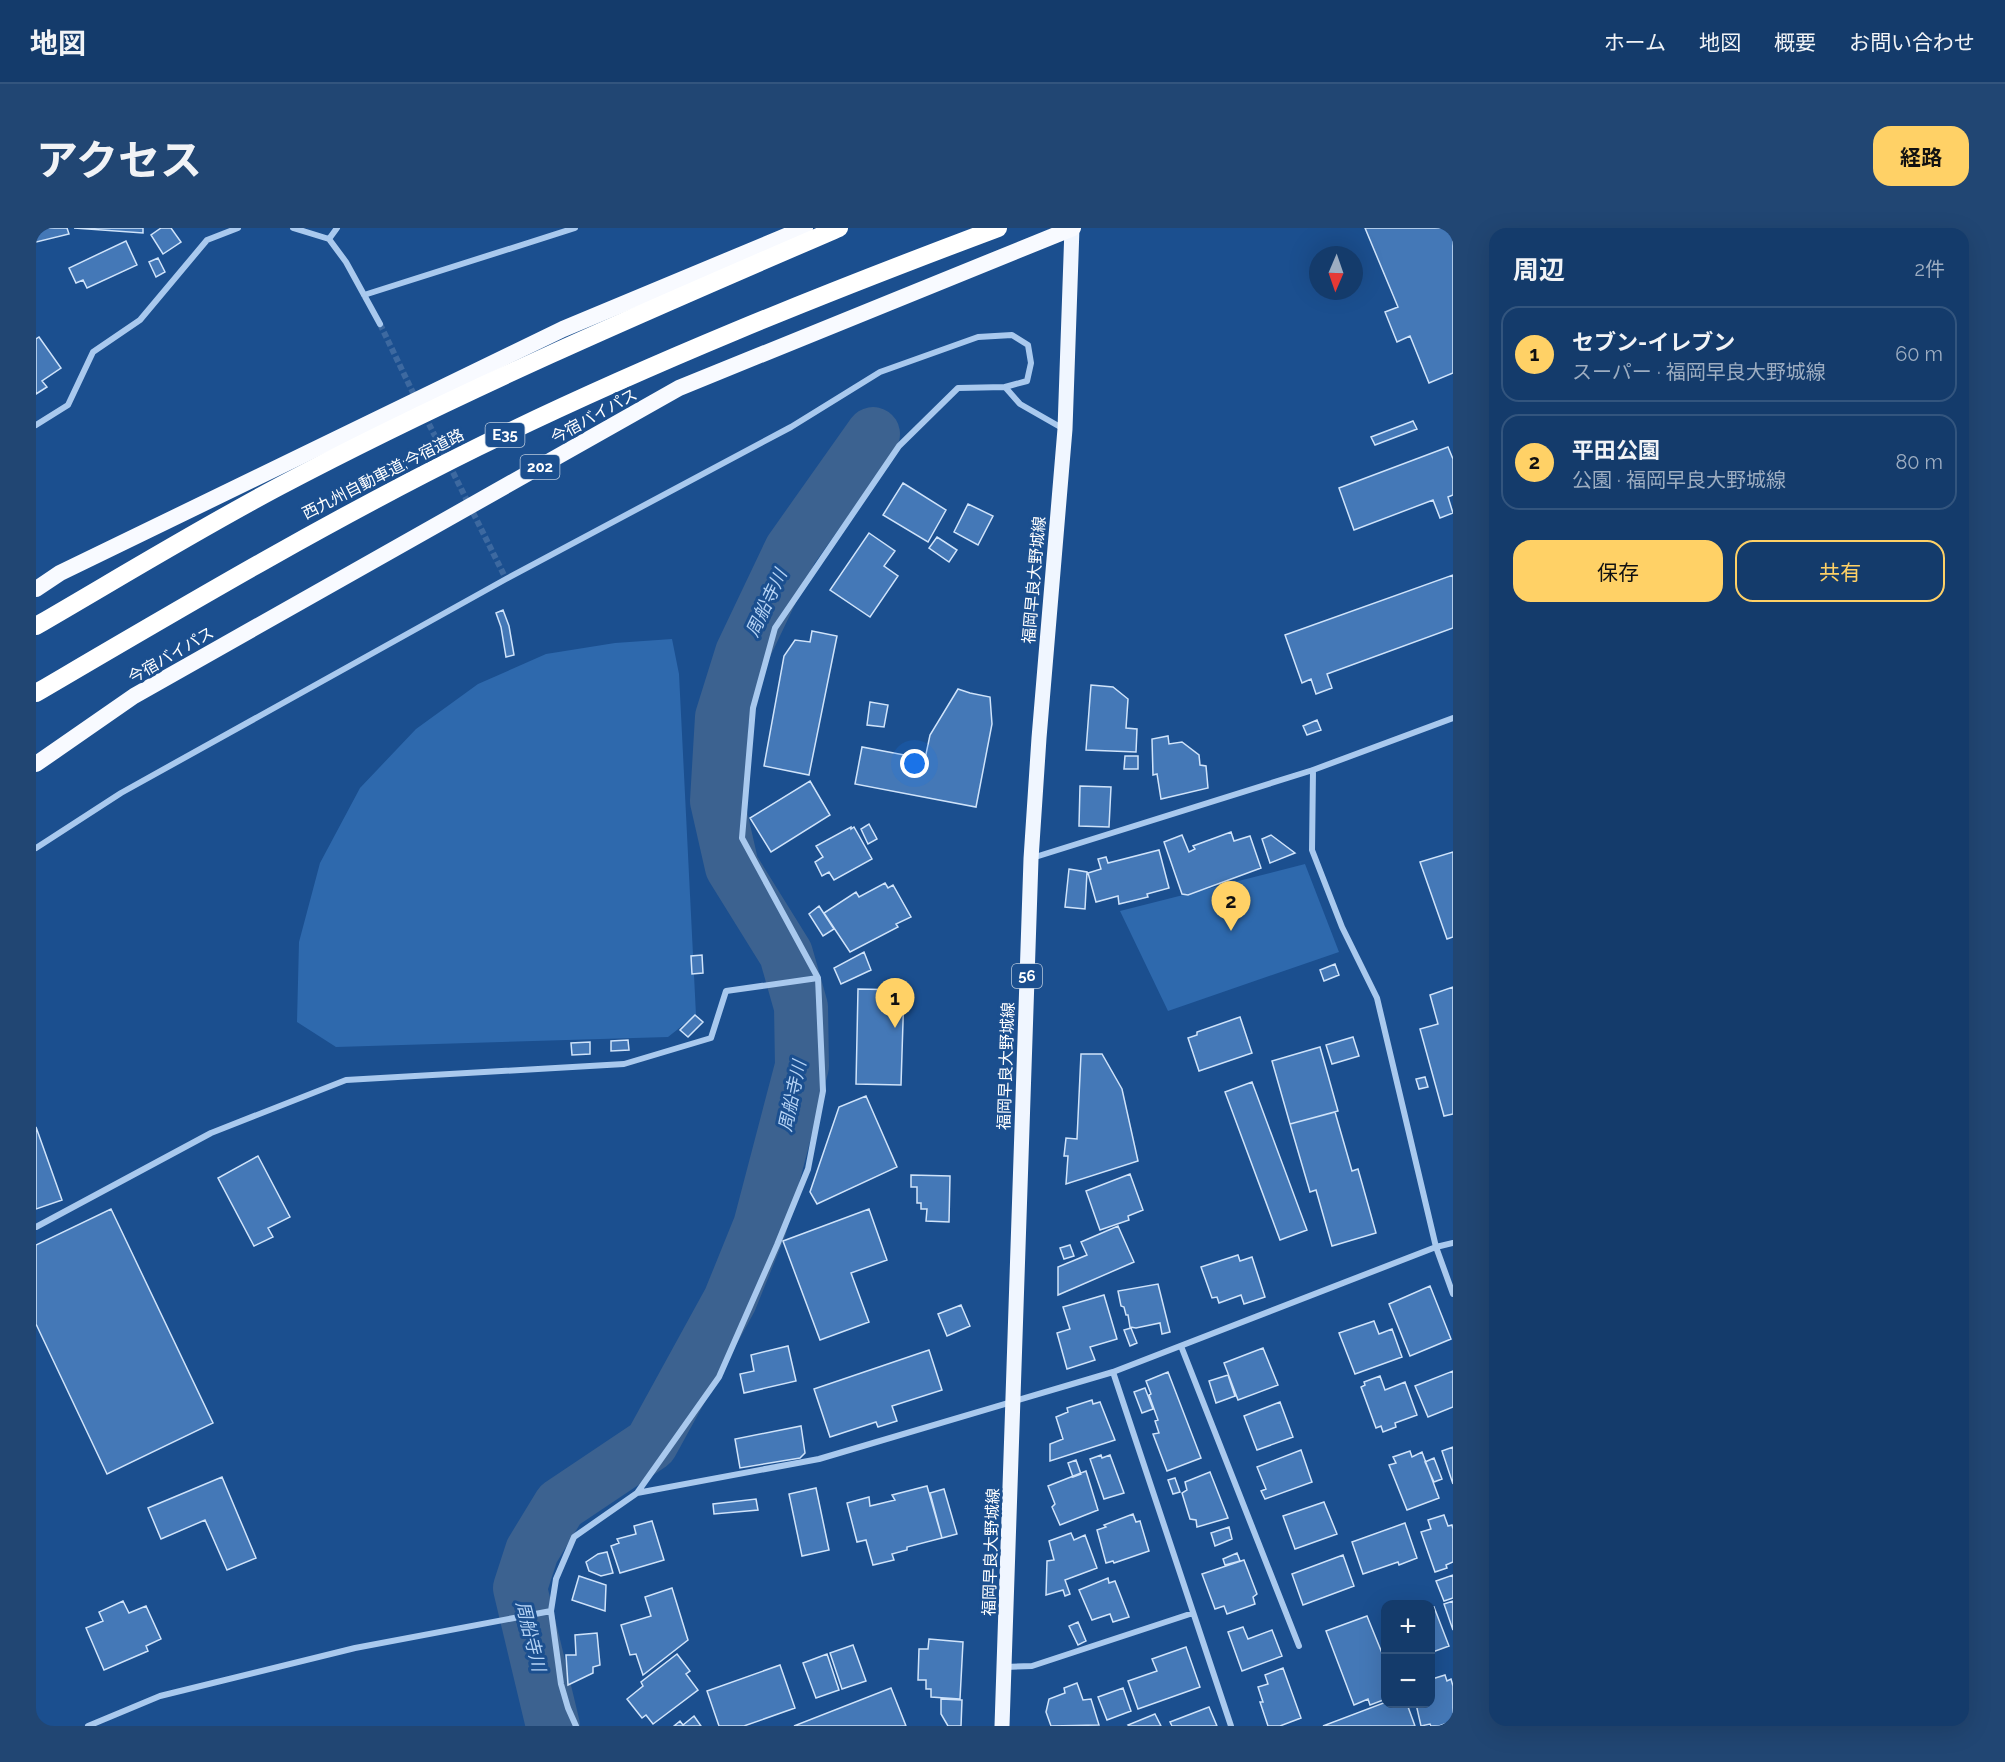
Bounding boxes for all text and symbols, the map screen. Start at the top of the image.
text: 地図 [30,27,86,60]
text: ホーム [1604,30,1666,55]
text: 地図 [1699,30,1741,55]
text: 概要 [1774,30,1816,55]
text: お問い合わせ [1849,30,1975,55]
button: 経路 [1873,126,1969,186]
text: アクセス [36,136,202,185]
north arrow [1309,246,1363,300]
text: 周辺 [1513,255,1565,285]
text: 2件 [1915,257,1945,281]
text: セブン-イレブン [1572,329,1735,355]
text: 1 [1530,342,1539,366]
text: 60 m [1895,342,1943,366]
text: スーパー · 福岡早良大野城線 [1572,360,1826,384]
street label: 今宿バイパス [548,384,640,448]
road number: E35 [486,423,524,447]
street label: 西九州自動車道;今宿道路 [299,425,467,523]
text: 平田公園 [1572,437,1660,463]
text: 2 [1529,450,1540,474]
text: 80 m [1895,450,1943,474]
road number: 202 [520,455,560,479]
text: 公園 · 福岡早良大野城線 [1572,468,1786,492]
street label: 福岡早良大野城線 [1019,515,1049,645]
button: 保存 [1513,540,1723,602]
button: 共有 [1735,540,1945,602]
water label: 周船寺川 [741,564,792,640]
street label: 今宿バイパス [125,623,217,687]
your location [900,749,929,778]
pin: 2 [1212,882,1250,931]
road number: 56 [1012,964,1042,988]
pin: 1 [876,978,914,1028]
street label: 福岡早良大野城線 [994,1002,1018,1130]
water label: 周船寺川 [774,1057,810,1133]
street label: 福岡早良大野城線 [979,1488,1003,1616]
water label: 周船寺川 [512,1599,550,1675]
map controls [1381,1600,1435,1708]
button: + [1381,1600,1435,1654]
button: − [1381,1654,1435,1708]

